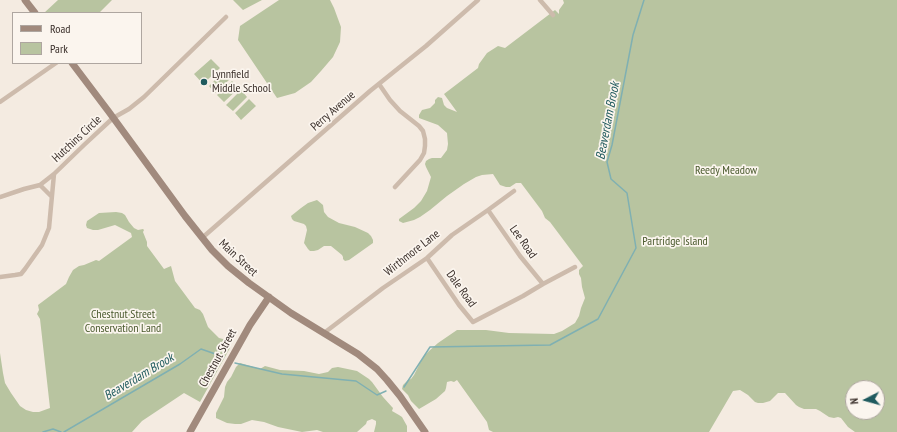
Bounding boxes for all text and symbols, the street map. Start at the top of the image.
legend [12,12,142,64]
text: Road [50,21,70,36]
text: Park [50,41,68,56]
place label: Lynnfield Middle School [212,68,271,96]
marker: Lynnfield Middle School [199,77,209,87]
water label: Beaverdam Brook [593,81,623,161]
street label: Perry Avenue [308,88,358,134]
street label: Hutchins Circle [49,112,105,166]
park label: Reedy Meadow [695,164,757,178]
street label: Lee Road [506,223,540,261]
street label: Wirthmore Lane [381,227,443,279]
park label: Partridge Island [642,235,708,249]
street label: Main Street [216,236,260,280]
street label: Dale Road [443,268,479,310]
park label: Chestnut Street Conservation Land [85,308,161,336]
street label: Chestnut Street [196,326,240,390]
water label: Beaverdam Brook [101,350,177,404]
north arrow [845,380,885,420]
text: N [847,397,861,405]

